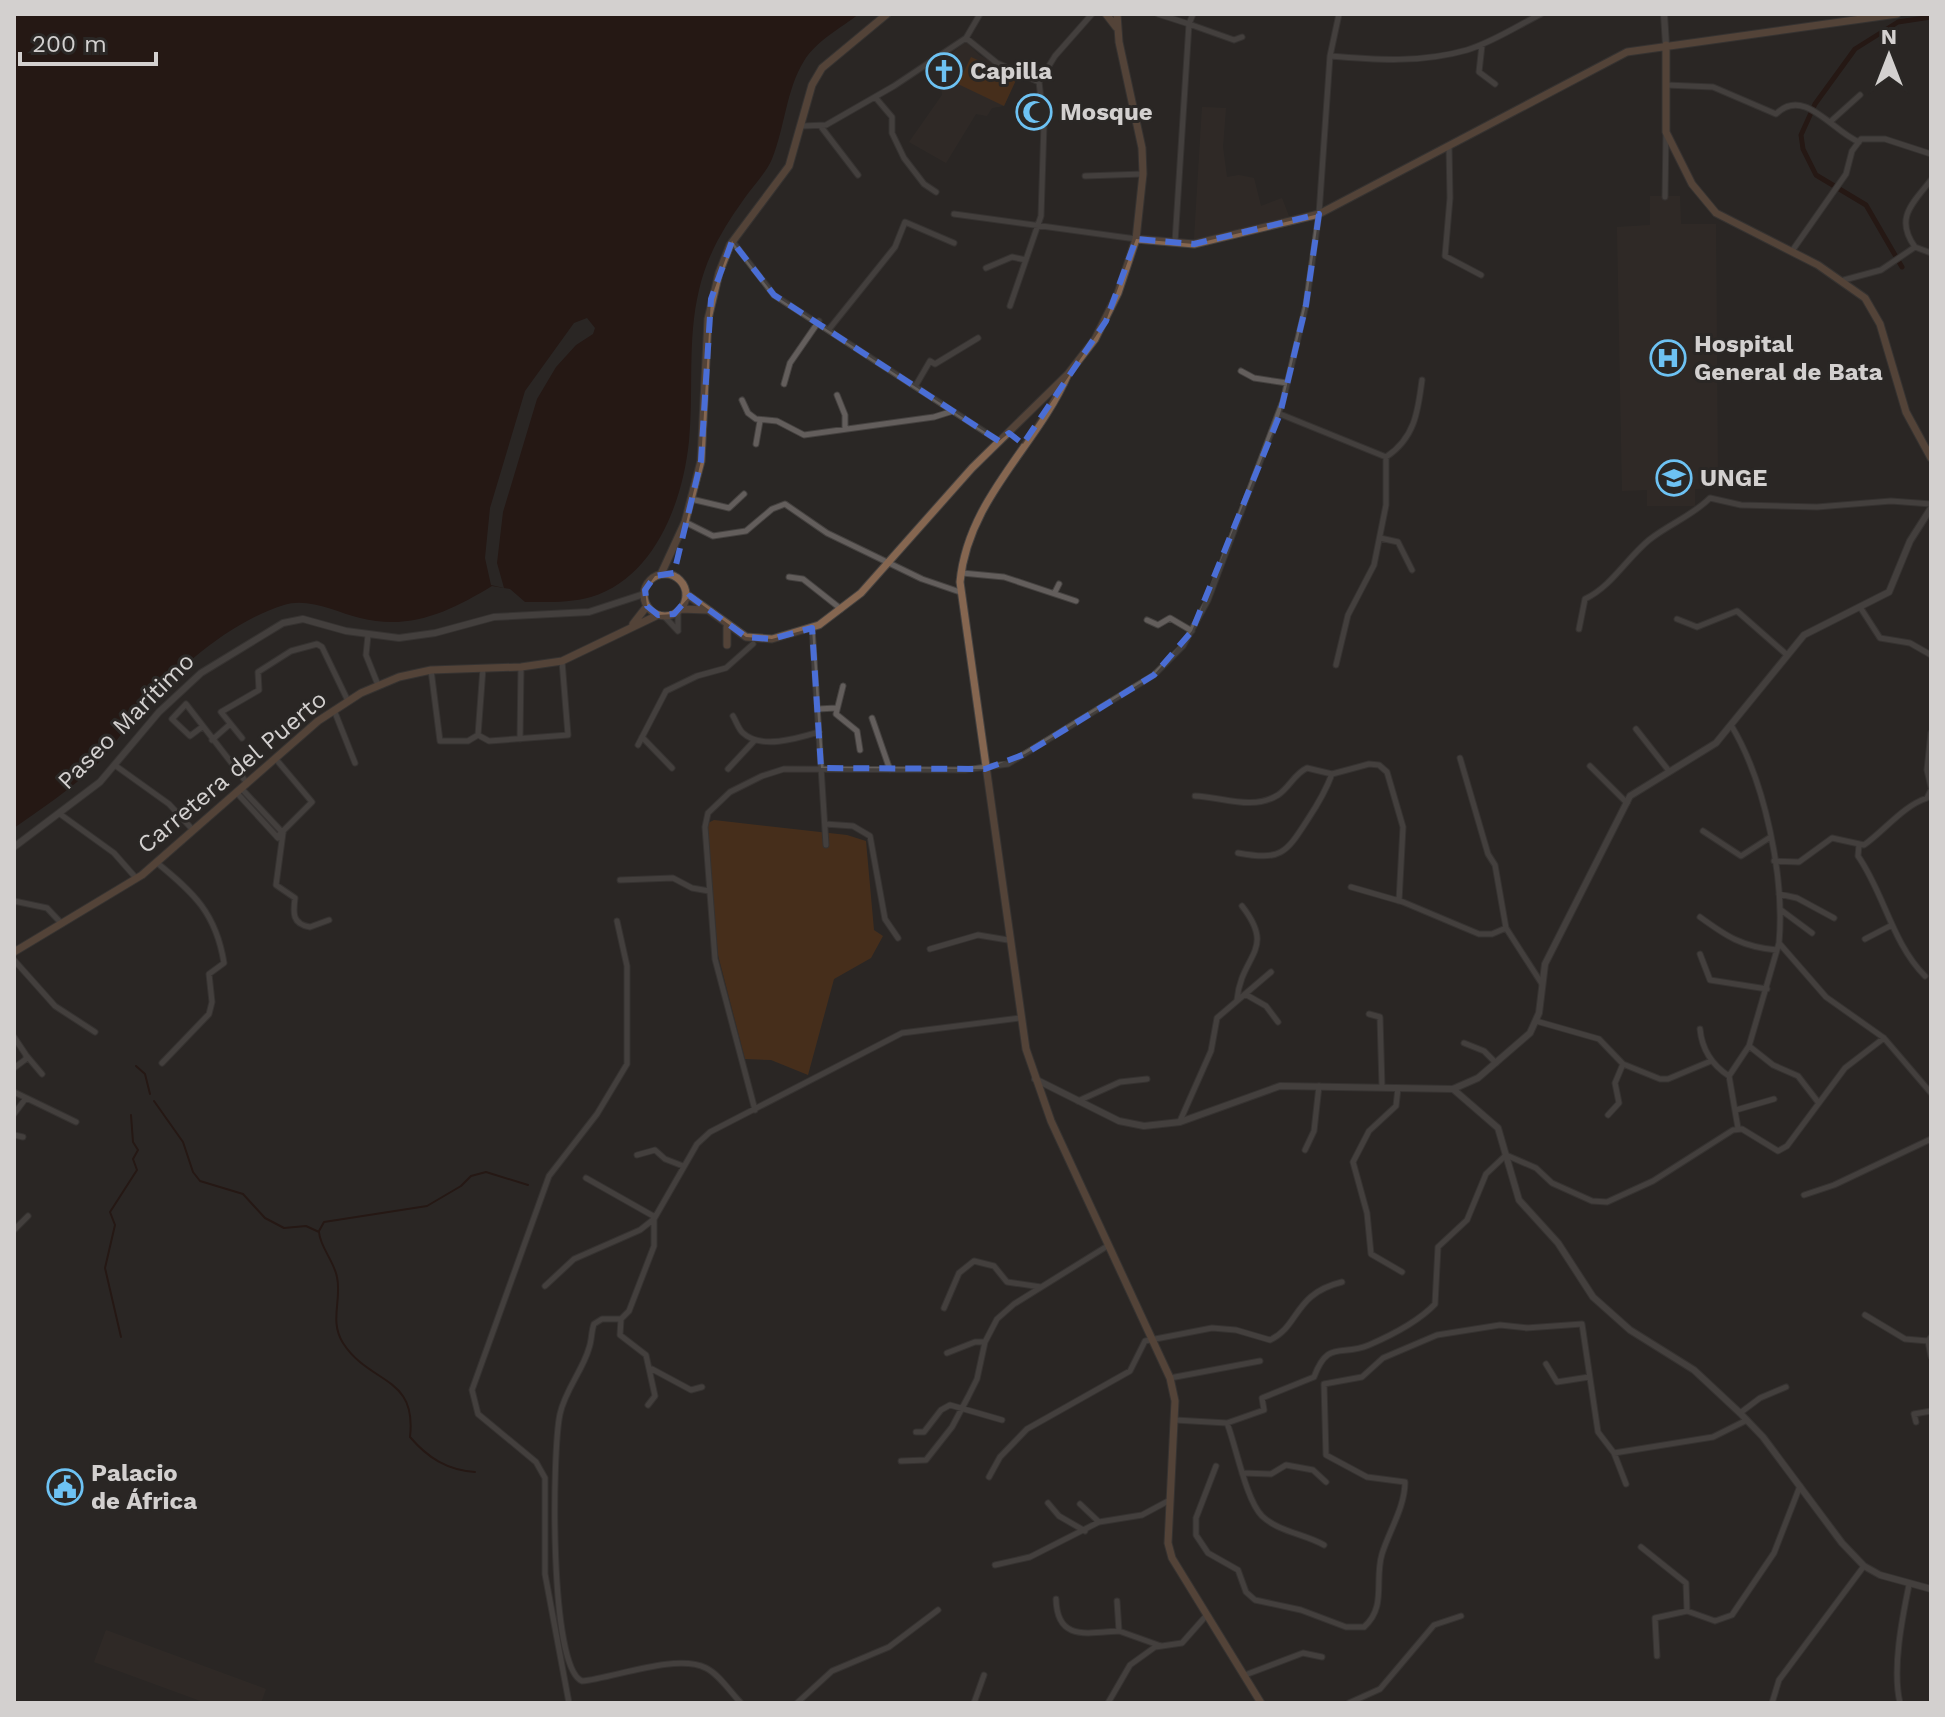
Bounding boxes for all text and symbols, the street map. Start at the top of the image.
scale bar [20,16,156,66]
north arrow [1849,16,1929,96]
text: N [1881,24,1897,49]
text: 200 m [32,30,107,58]
church icon: Capilla [925,52,963,90]
place label: Capilla [970,57,1052,85]
mosque icon: Mosque [1015,93,1053,131]
place label: Mosque [1060,98,1153,126]
place label: Hospital General de Bata [1694,330,1883,386]
hospital icon: Hospital General de Bata [1649,339,1687,377]
school or university icon: UNGE [1655,459,1693,497]
place label: UNGE [1700,464,1767,492]
street label: Paseo Marítimo [52,647,200,795]
street label: Carretera del Puerto [132,685,332,859]
place label: Palacio de África [91,1459,197,1515]
public building icon: Palacio de África [46,1468,84,1506]

